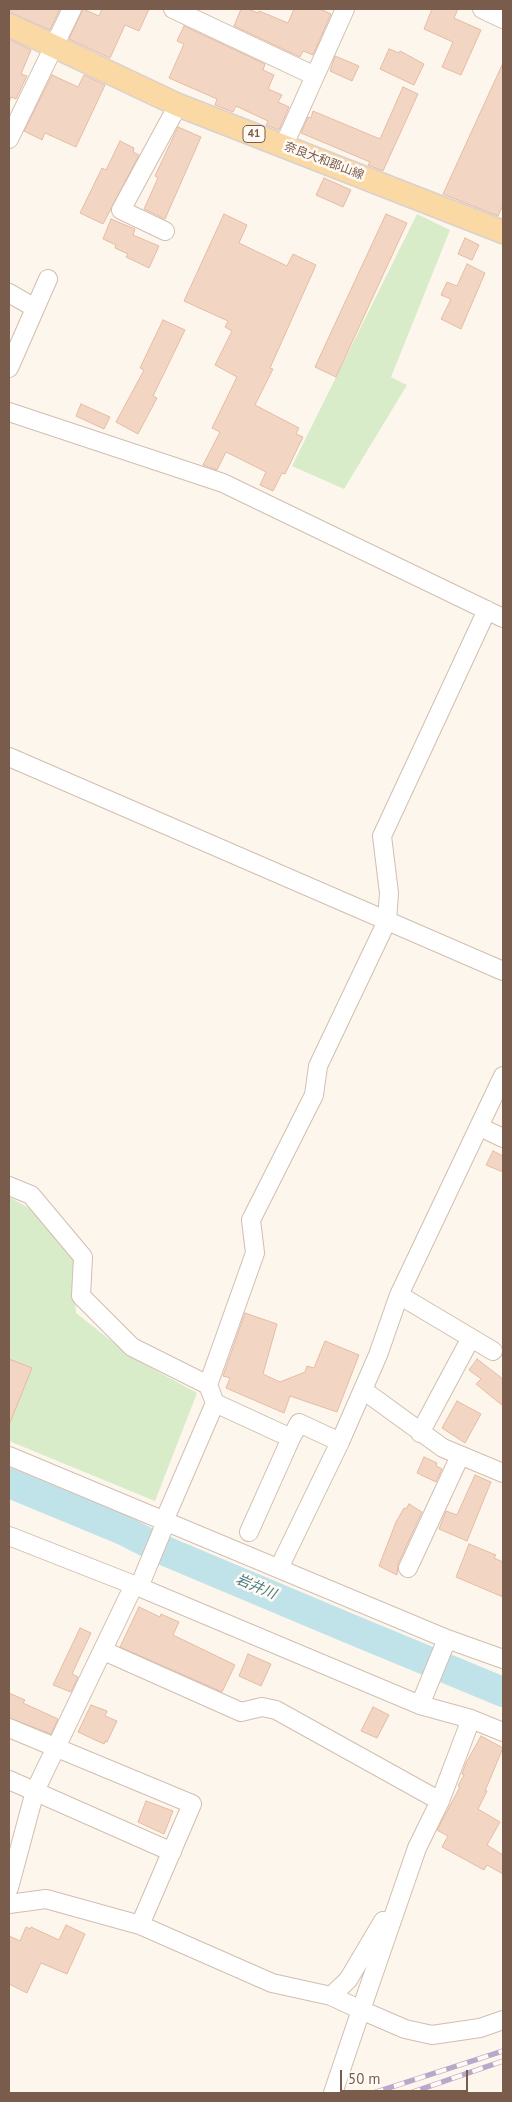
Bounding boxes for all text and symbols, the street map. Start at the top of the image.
road number: 41 [243,126,265,142]
street label: 奈良大和郡山線 [282,139,366,183]
water label: 岩井川 [233,1571,279,1603]
scale bar [342,2060,470,2092]
text: 50 m [348,2069,381,2088]

